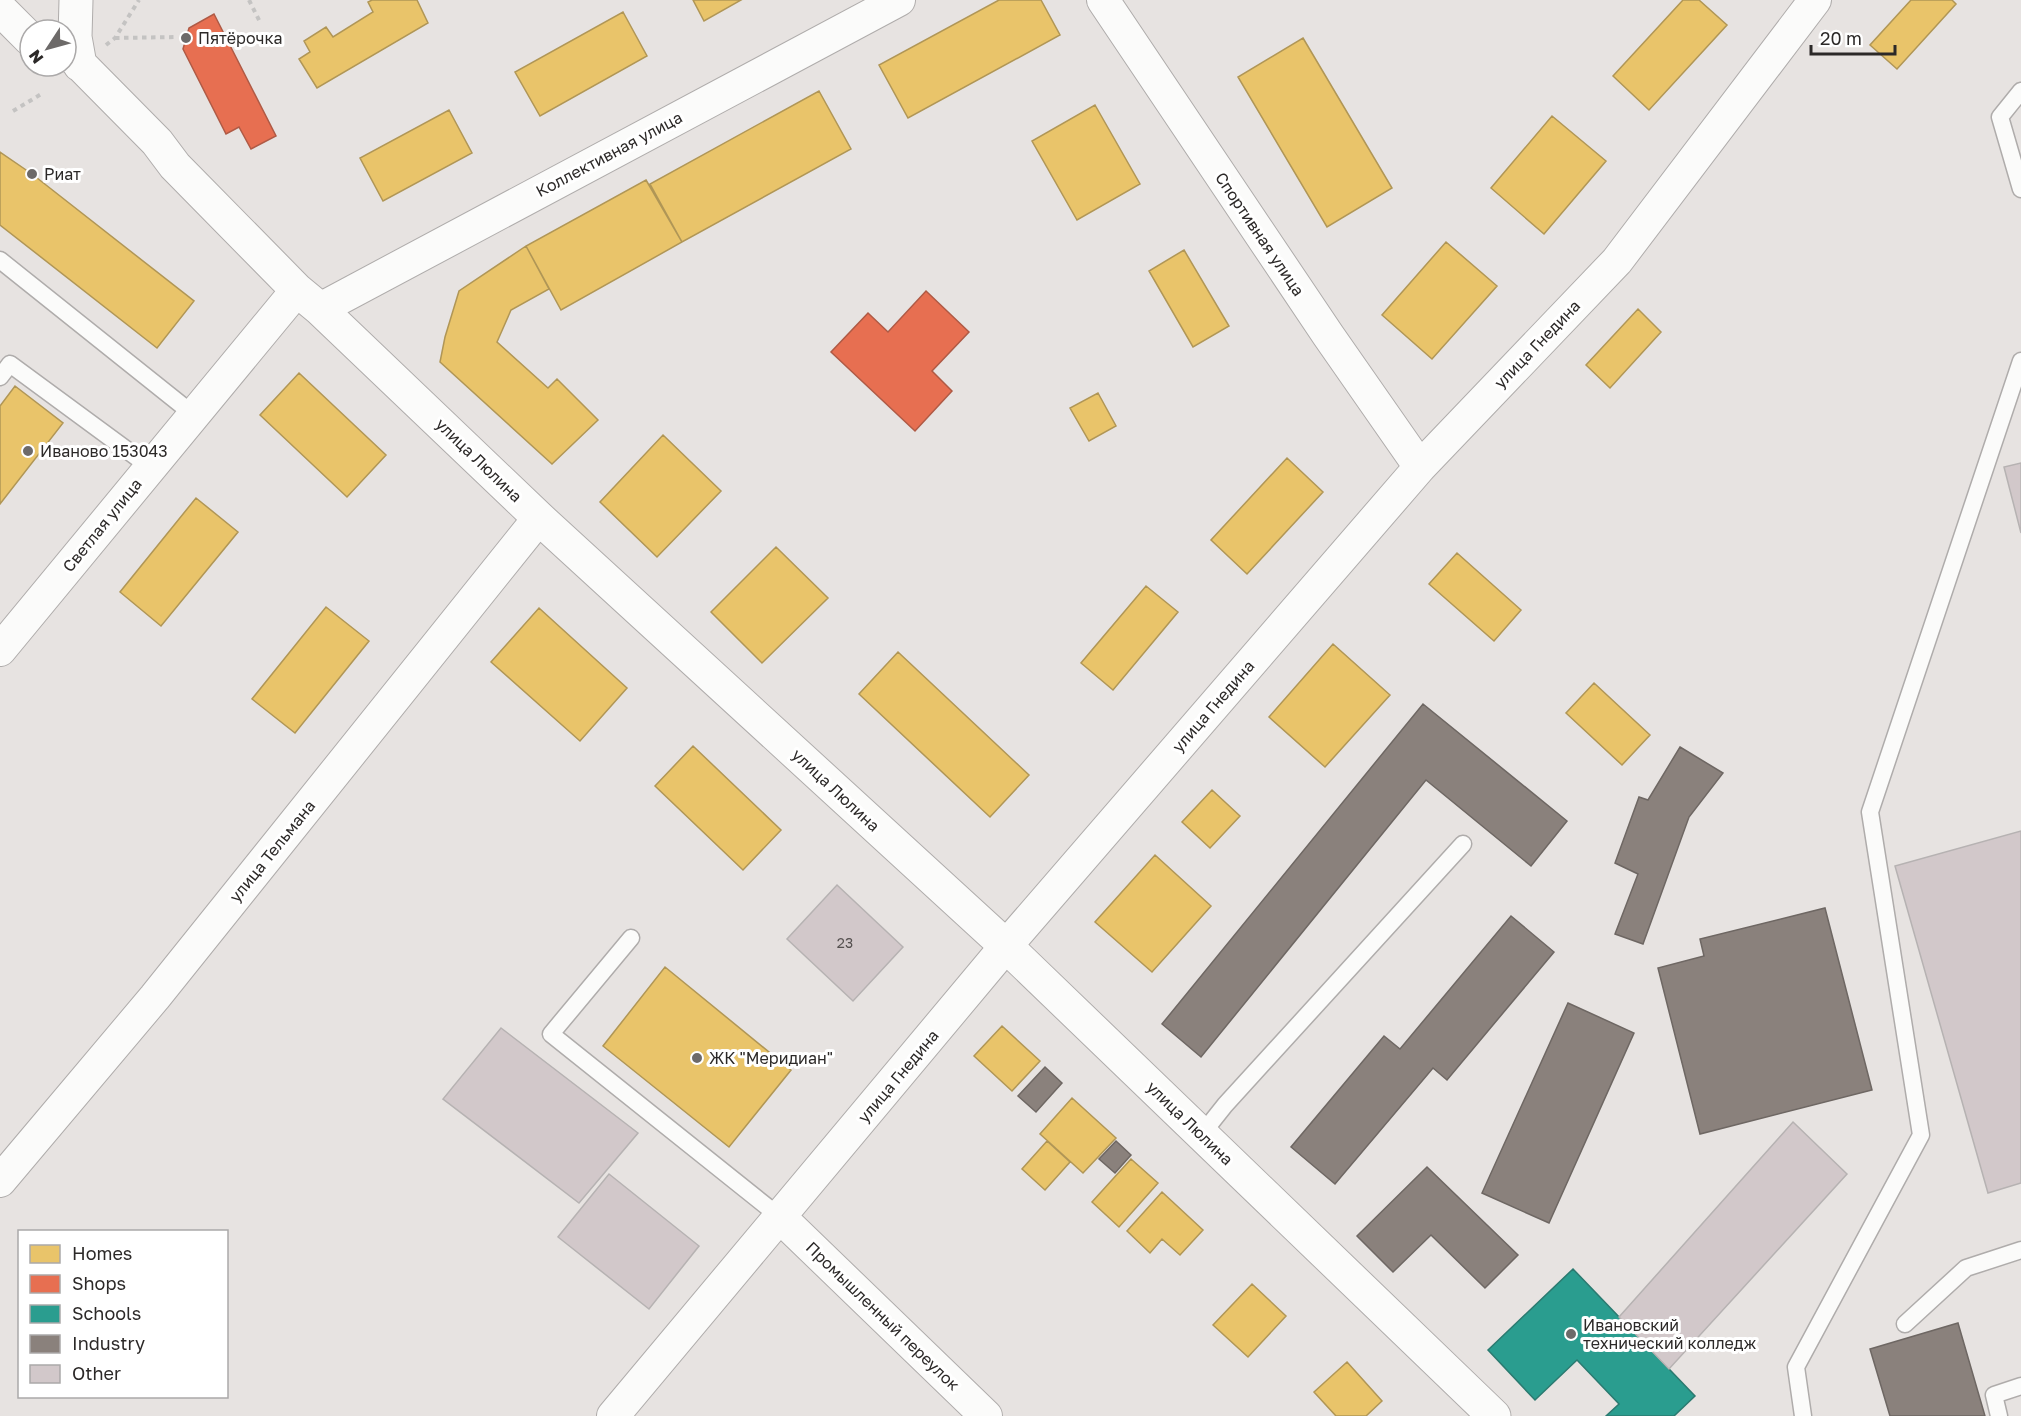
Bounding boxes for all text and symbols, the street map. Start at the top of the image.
north arrow [18,18,78,78]
scale bar [1811,18,1895,56]
text: 20 m [1820,27,1862,49]
place label: Пятёрочка [198,28,282,48]
marker: Пятёрочка [179,31,193,45]
text: N [24,46,48,68]
street label: Коллективная улица [532,107,686,201]
place label: Риат [44,164,81,184]
marker: Риат [25,167,39,181]
street label: Спортивная улица [1211,168,1309,300]
street label: улица Гнедина [1490,296,1584,392]
street label: улица Люлина [432,414,526,506]
place label: Иваново 153043 [40,441,168,461]
marker: Иваново 153043 [21,444,35,458]
street label: Светлая улица [58,474,146,576]
street label: улица Гнедина [1168,656,1258,756]
street label: улица Люлина [788,744,884,836]
street label: улица Тельмана [225,796,319,906]
house number: 23 [837,934,853,951]
street label: улица Гнедина [853,1025,943,1127]
place label: ЖК "Меридиан" [709,1048,833,1068]
marker: ЖК "Меридиан" [690,1051,704,1065]
street label: улица Люлина [1143,1077,1237,1169]
legend [18,1230,228,1398]
street label: Промышленный переулок [802,1237,964,1395]
text: Homes [72,1242,132,1264]
text: Shops [72,1272,126,1294]
text: Schools [72,1302,141,1324]
place label: Ивановский технический колледж [1583,1315,1757,1353]
marker: Ивановский технический колледж [1564,1327,1578,1341]
text: Industry [72,1332,145,1354]
text: Other [72,1362,121,1384]

